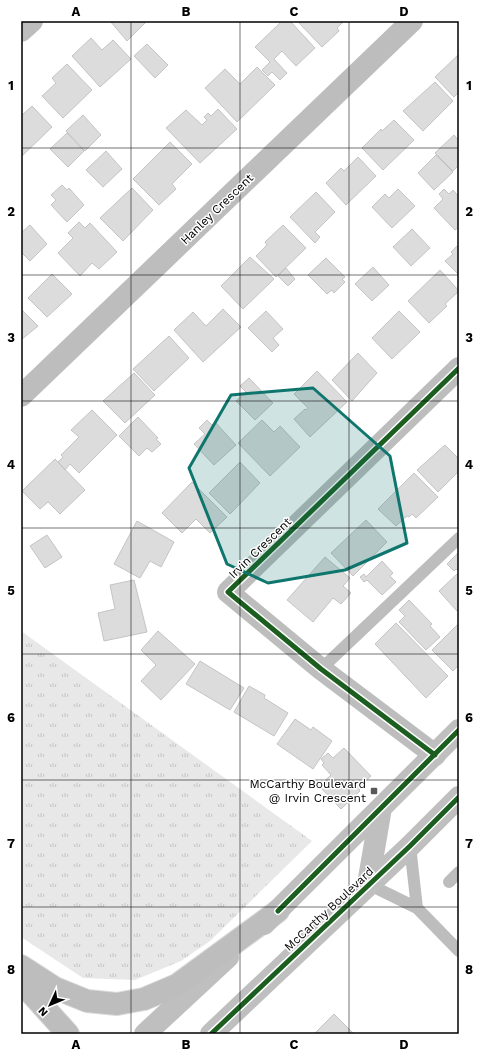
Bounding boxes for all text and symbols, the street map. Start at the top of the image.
text: A [72,4,81,19]
text: B [182,4,191,19]
text: C [290,4,299,19]
text: D [399,4,409,19]
text: 1 [8,78,14,93]
text: 1 [466,78,472,93]
street label: Hanley Crescent [178,171,256,247]
text: 2 [7,204,15,219]
text: 2 [465,204,473,219]
text: 3 [7,330,15,345]
text: 3 [465,330,473,345]
text: 4 [7,457,16,472]
text: 4 [465,457,474,472]
street label: Irvin Crescent [226,515,294,581]
text: 5 [7,583,15,598]
text: 5 [465,583,473,598]
text: 6 [7,710,15,725]
text: 6 [465,710,473,725]
place label: McCarthy Boulevard @ Irvin Crescent [249,777,366,805]
marker: McCarthy Boulevard @ Irvin Crescent [369,786,379,796]
text: 7 [7,836,15,851]
text: 7 [465,836,473,851]
street label: McCarthy Boulevard [282,864,376,954]
text: 8 [7,962,15,977]
text: 8 [465,962,473,977]
north arrow [30,985,70,1025]
text: N [36,1004,51,1019]
text: A [72,1037,81,1052]
text: B [182,1037,191,1052]
text: C [290,1037,299,1052]
text: D [399,1037,409,1052]

